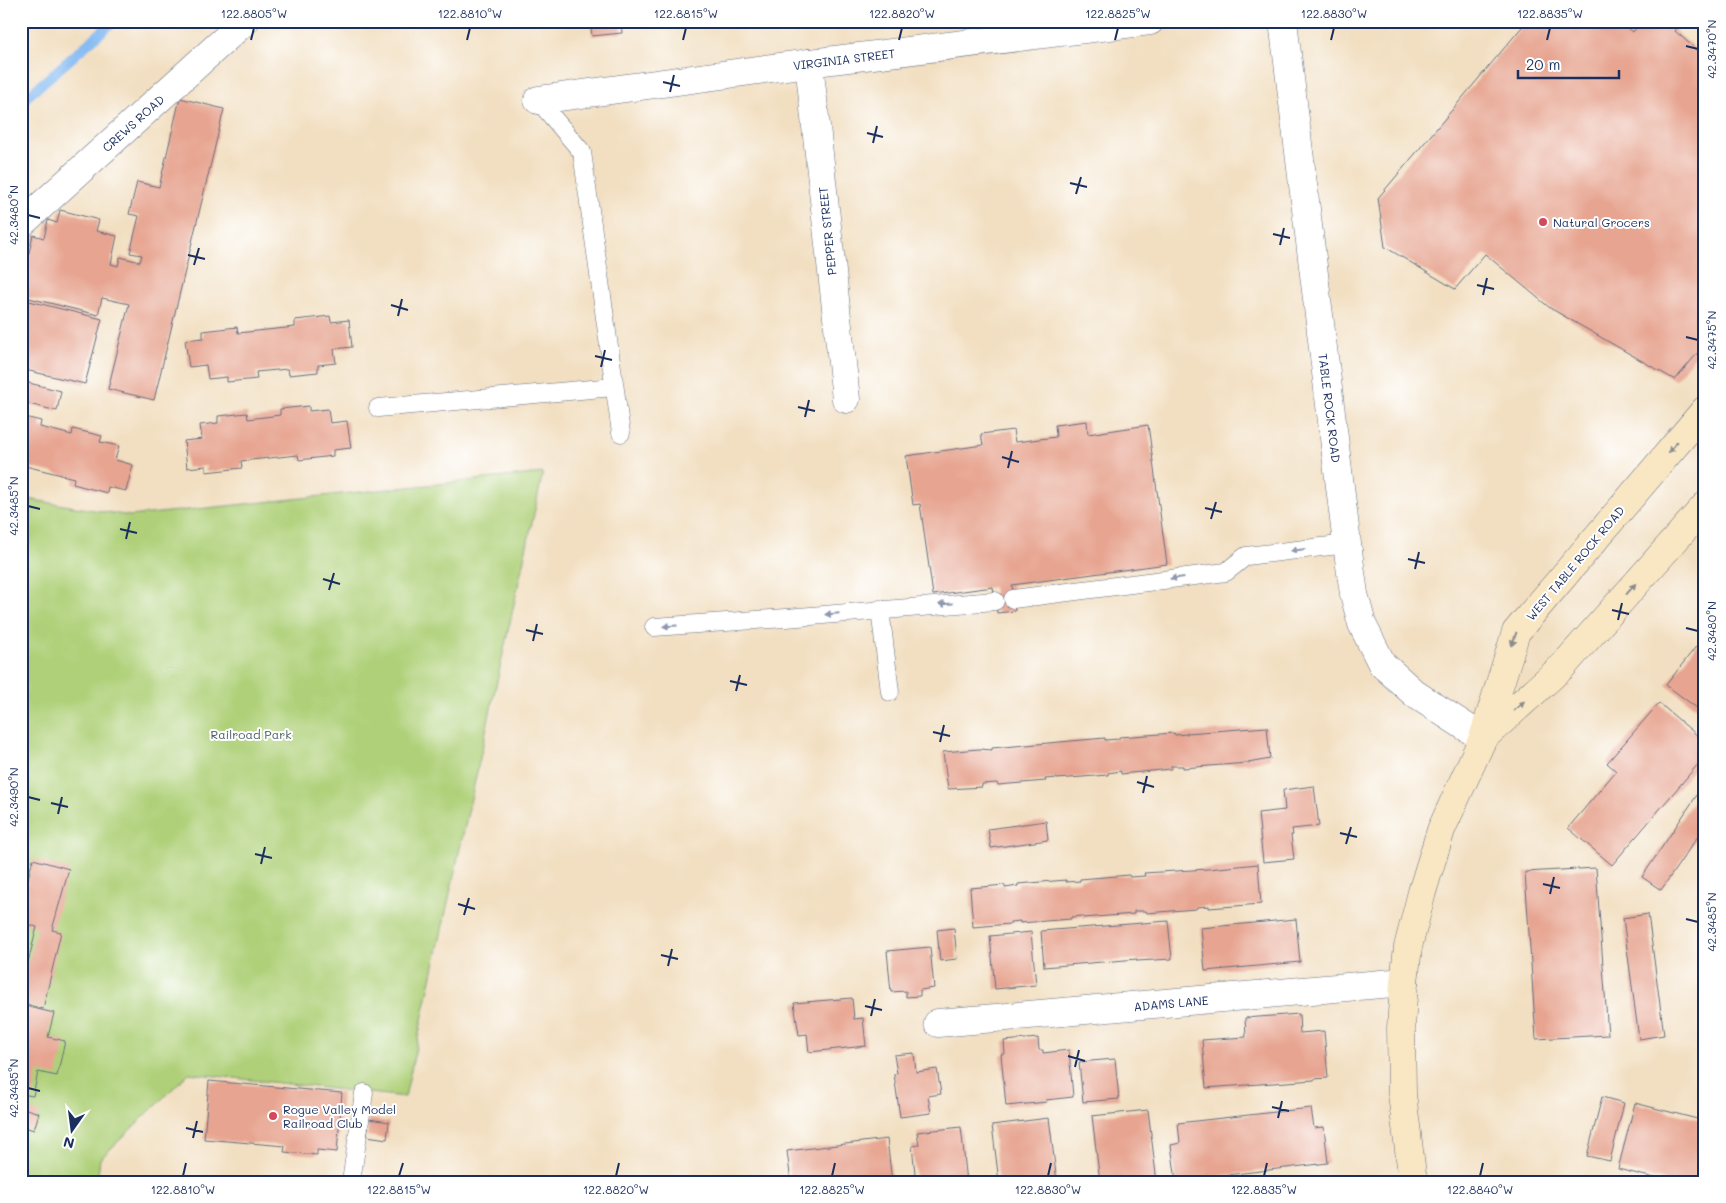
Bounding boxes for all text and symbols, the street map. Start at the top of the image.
text: 122.8805°W [221,5,287,21]
text: 122.8810°W [438,5,502,21]
text: 122.8815°W [654,5,718,21]
text: 122.8820°W [869,5,935,21]
text: 122.8825°W [1085,5,1151,21]
text: 122.8830°W [1301,5,1367,21]
text: 122.8835°W [1517,5,1583,21]
text: 42.3470°N [1703,20,1719,78]
street label: VIRGINIA STREET [792,45,896,73]
scale bar [1518,48,1620,80]
text: 20 m [1526,54,1560,74]
street label: CREWS ROAD [99,91,167,155]
text: 42.3480°N [5,185,21,245]
street label: PEPPER STREET [814,186,840,276]
place label: Natural Grocers [1553,214,1650,230]
marker: Natural Grocers [1537,216,1549,228]
text: 42.3475°N [1703,311,1719,369]
street label: TABLE ROCK ROAD [1315,352,1345,464]
one-way arrow [1668,440,1679,453]
text: 42.3485°N [5,476,21,536]
street label: WEST TABLE ROCK ROAD [1522,502,1628,624]
one-way arrow [1290,546,1306,554]
one-way arrow [1169,574,1185,582]
one-way arrow [1626,582,1637,595]
one-way arrow [938,601,954,609]
text: 42.3480°N [1703,601,1719,661]
one-way arrow [823,610,839,618]
one-way arrow [661,622,677,630]
one-way arrow [1510,632,1518,647]
one-way arrow [1513,700,1526,711]
park label: Railroad Park [210,726,292,742]
text: 42.3490°N [5,767,21,827]
text: 42.3485°N [1703,892,1719,952]
street label: ADAMS LANE [1133,992,1209,1014]
text: 42.3495°N [5,1059,21,1117]
place label: Rogue Valley Model Railroad Club [283,1101,396,1131]
north arrow [48,1106,98,1156]
marker: Rogue Valley Model Railroad Club [267,1110,279,1122]
text: N [61,1133,76,1154]
text: 122.8810°W [151,1181,215,1197]
text: 122.8815°W [367,1181,431,1197]
text: 122.8820°W [583,1181,649,1197]
text: 122.8825°W [799,1181,865,1197]
text: 122.8830°W [1015,1181,1081,1197]
text: 122.8835°W [1231,1181,1297,1197]
text: 122.8840°W [1447,1181,1513,1197]

